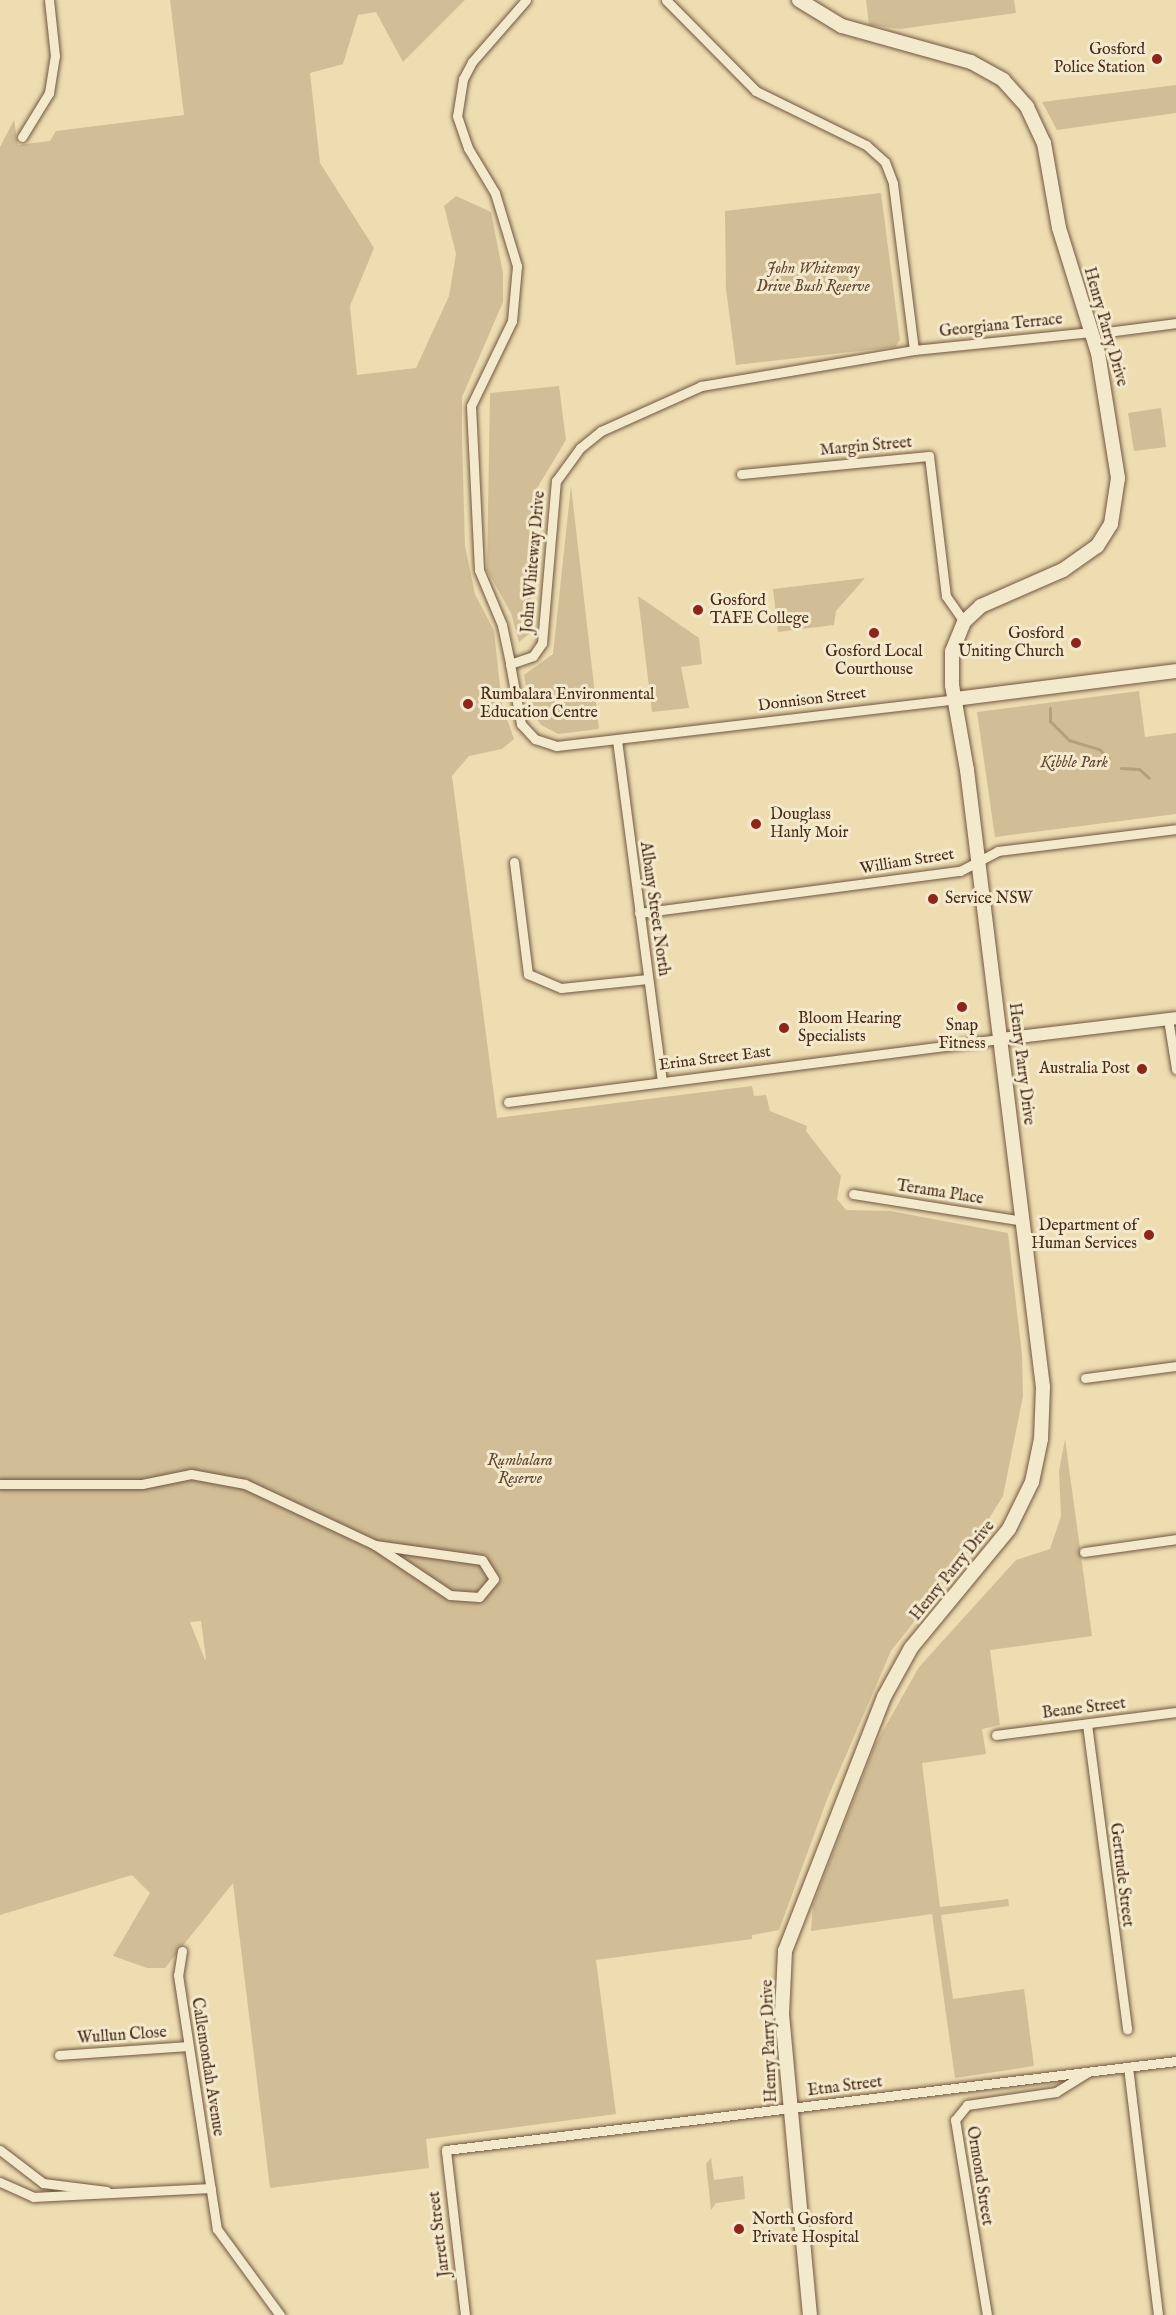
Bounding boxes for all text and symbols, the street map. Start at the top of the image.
place label: Gosford Police Station [1054,40,1145,78]
marker: Gosford Police Station [1150,52,1164,66]
park label: John Whiteway Drive Bush Reserve [756,259,870,297]
street label: Henry Parry Drive [1079,265,1131,389]
street label: Georgiana Terrace [938,310,1064,342]
street label: Margin Street [819,433,913,461]
street label: John Whiteway Drive [518,490,550,634]
place label: Gosford TAFE College [710,591,809,629]
marker: Gosford TAFE College [691,603,705,617]
place label: Gosford Uniting Church [958,624,1064,662]
marker: Gosford Local Courthouse [867,626,881,640]
marker: Gosford Uniting Church [1069,636,1083,650]
place label: Gosford Local Courthouse [825,642,923,680]
street label: Donnison Street [757,684,867,716]
place label: Rumbalara Environmental Education Centre [480,685,654,723]
marker: Rumbalara Environmental Education Centre [461,697,475,711]
park label: Kibble Park [1040,753,1108,773]
place label: Douglass Hanly Moir [770,805,848,843]
marker: Douglass Hanly Moir [747,815,765,833]
street label: Albany Street North [635,841,673,977]
street label: William Street [859,845,955,879]
place label: Service NSW [945,889,1033,909]
marker: Service NSW [926,892,940,906]
marker: Snap Fitness [955,1000,969,1014]
street label: Henry Parry Drive [1004,1002,1038,1126]
place label: Bloom Hearing Specialists [798,1009,901,1047]
place label: Snap Fitness [939,1016,986,1054]
marker: Bloom Hearing Specialists [775,1019,793,1037]
street label: Erina Street East [658,1043,772,1075]
place label: Australia Post [1039,1059,1130,1079]
marker: Australia Post [1135,1062,1149,1076]
street label: Terama Place [895,1177,985,1209]
place label: Department of Human Services [1031,1216,1137,1254]
marker: Department of Human Services [1142,1228,1156,1242]
park label: Rumbalara Reserve [487,1451,553,1489]
street label: Henry Parry Drive [907,1517,999,1625]
street label: Beane Street [1041,1694,1127,1724]
street label: Gertrude Street [1105,1822,1137,1928]
street label: Henry Parry Drive [758,1979,782,2103]
street label: Callemondah Avenue [187,1996,227,2138]
street label: Wullun Close [77,2023,167,2049]
street label: Etna Street [806,2073,884,2101]
street label: Ormond Street [962,2125,996,2227]
street label: Jarrett Street [425,2190,455,2278]
place label: North Gosford Private Hospital [752,2210,859,2248]
marker: North Gosford Private Hospital [730,2220,748,2238]

